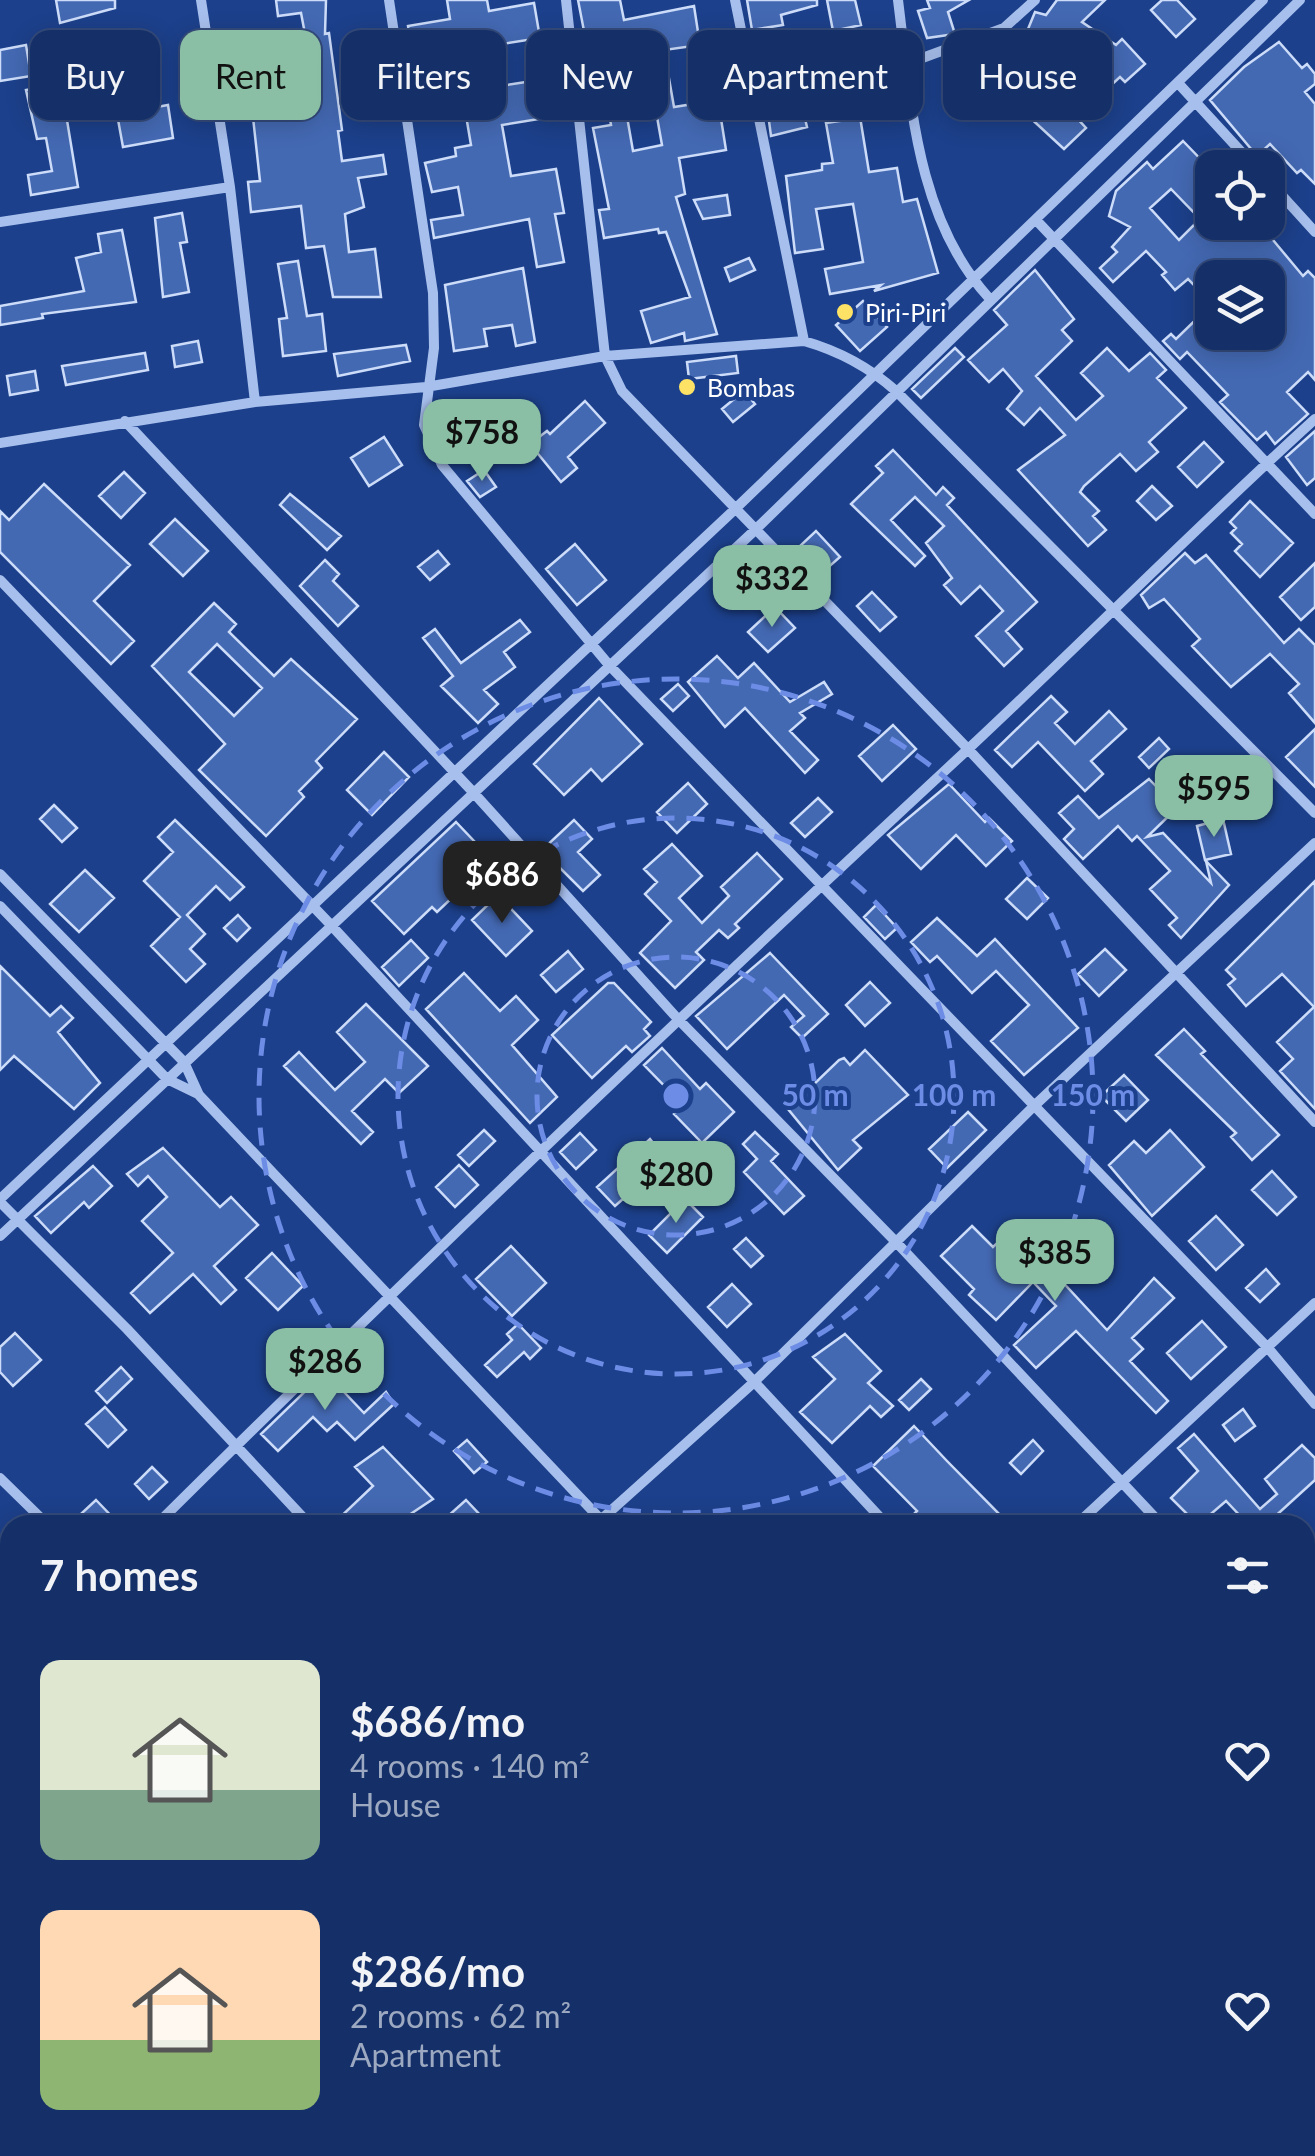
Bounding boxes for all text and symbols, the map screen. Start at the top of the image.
chip: Buy [30,30,160,120]
chip: Rent [180,30,321,120]
chip: Filters [341,30,506,120]
chip: New [526,30,668,120]
chip: Apartment [688,30,923,120]
chip: House [943,30,1112,120]
map controls [1195,150,1285,350]
button: locate [1195,150,1285,240]
button: layers [1195,260,1285,350]
place label: Piri-Piri [865,297,946,327]
marker: Piri-Piri [834,301,856,323]
place label: Bombas [707,372,795,402]
marker: Bombas [676,376,698,398]
pin: $758 [423,399,541,484]
text: $758 [445,412,519,451]
pin: $332 [713,545,831,630]
text: $332 [735,558,809,597]
pin: $595 [1155,755,1273,840]
text: $595 [1177,768,1251,807]
pin: $686 [443,841,561,926]
text: $686 [465,854,539,893]
text: 50 m [781,1076,849,1112]
text: 100 m [912,1076,996,1112]
text: 150 m [1051,1076,1135,1112]
centre of rings [658,1078,694,1114]
pin: $280 [617,1141,735,1226]
text: $280 [639,1154,713,1193]
pin: $385 [996,1219,1114,1304]
text: $385 [1018,1232,1092,1271]
pin: $286 [266,1328,384,1413]
text: $286 [288,1341,362,1380]
icon: filters [1220,1548,1275,1603]
text: 7 homes [40,1550,198,1600]
text: $686/mo [350,1696,525,1746]
icon: home [120,1700,240,1820]
icon: heart [1220,1733,1275,1788]
text: 4 rooms · 140 m² [350,1746,590,1785]
text: House [350,1785,441,1824]
text: $286/mo [350,1946,525,1996]
icon: home [120,1950,240,2070]
icon: heart [1220,1983,1275,2038]
text: 2 rooms · 62 m² [350,1996,571,2035]
text: Apartment [350,2035,501,2074]

